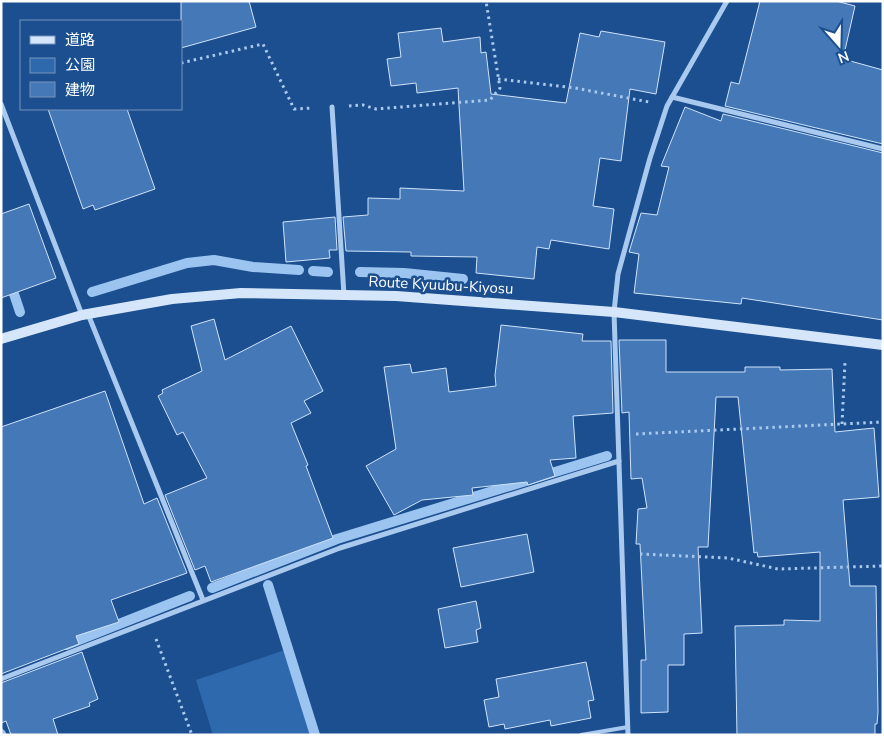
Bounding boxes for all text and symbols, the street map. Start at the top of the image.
legend [20,20,182,110]
north arrow [814,20,864,70]
text: 道路 [65,30,95,50]
text: N [835,46,851,67]
text: 公園 [65,55,95,75]
text: 建物 [65,80,95,100]
street label: Route Kyuubu-Kiyosu [368,271,514,299]

